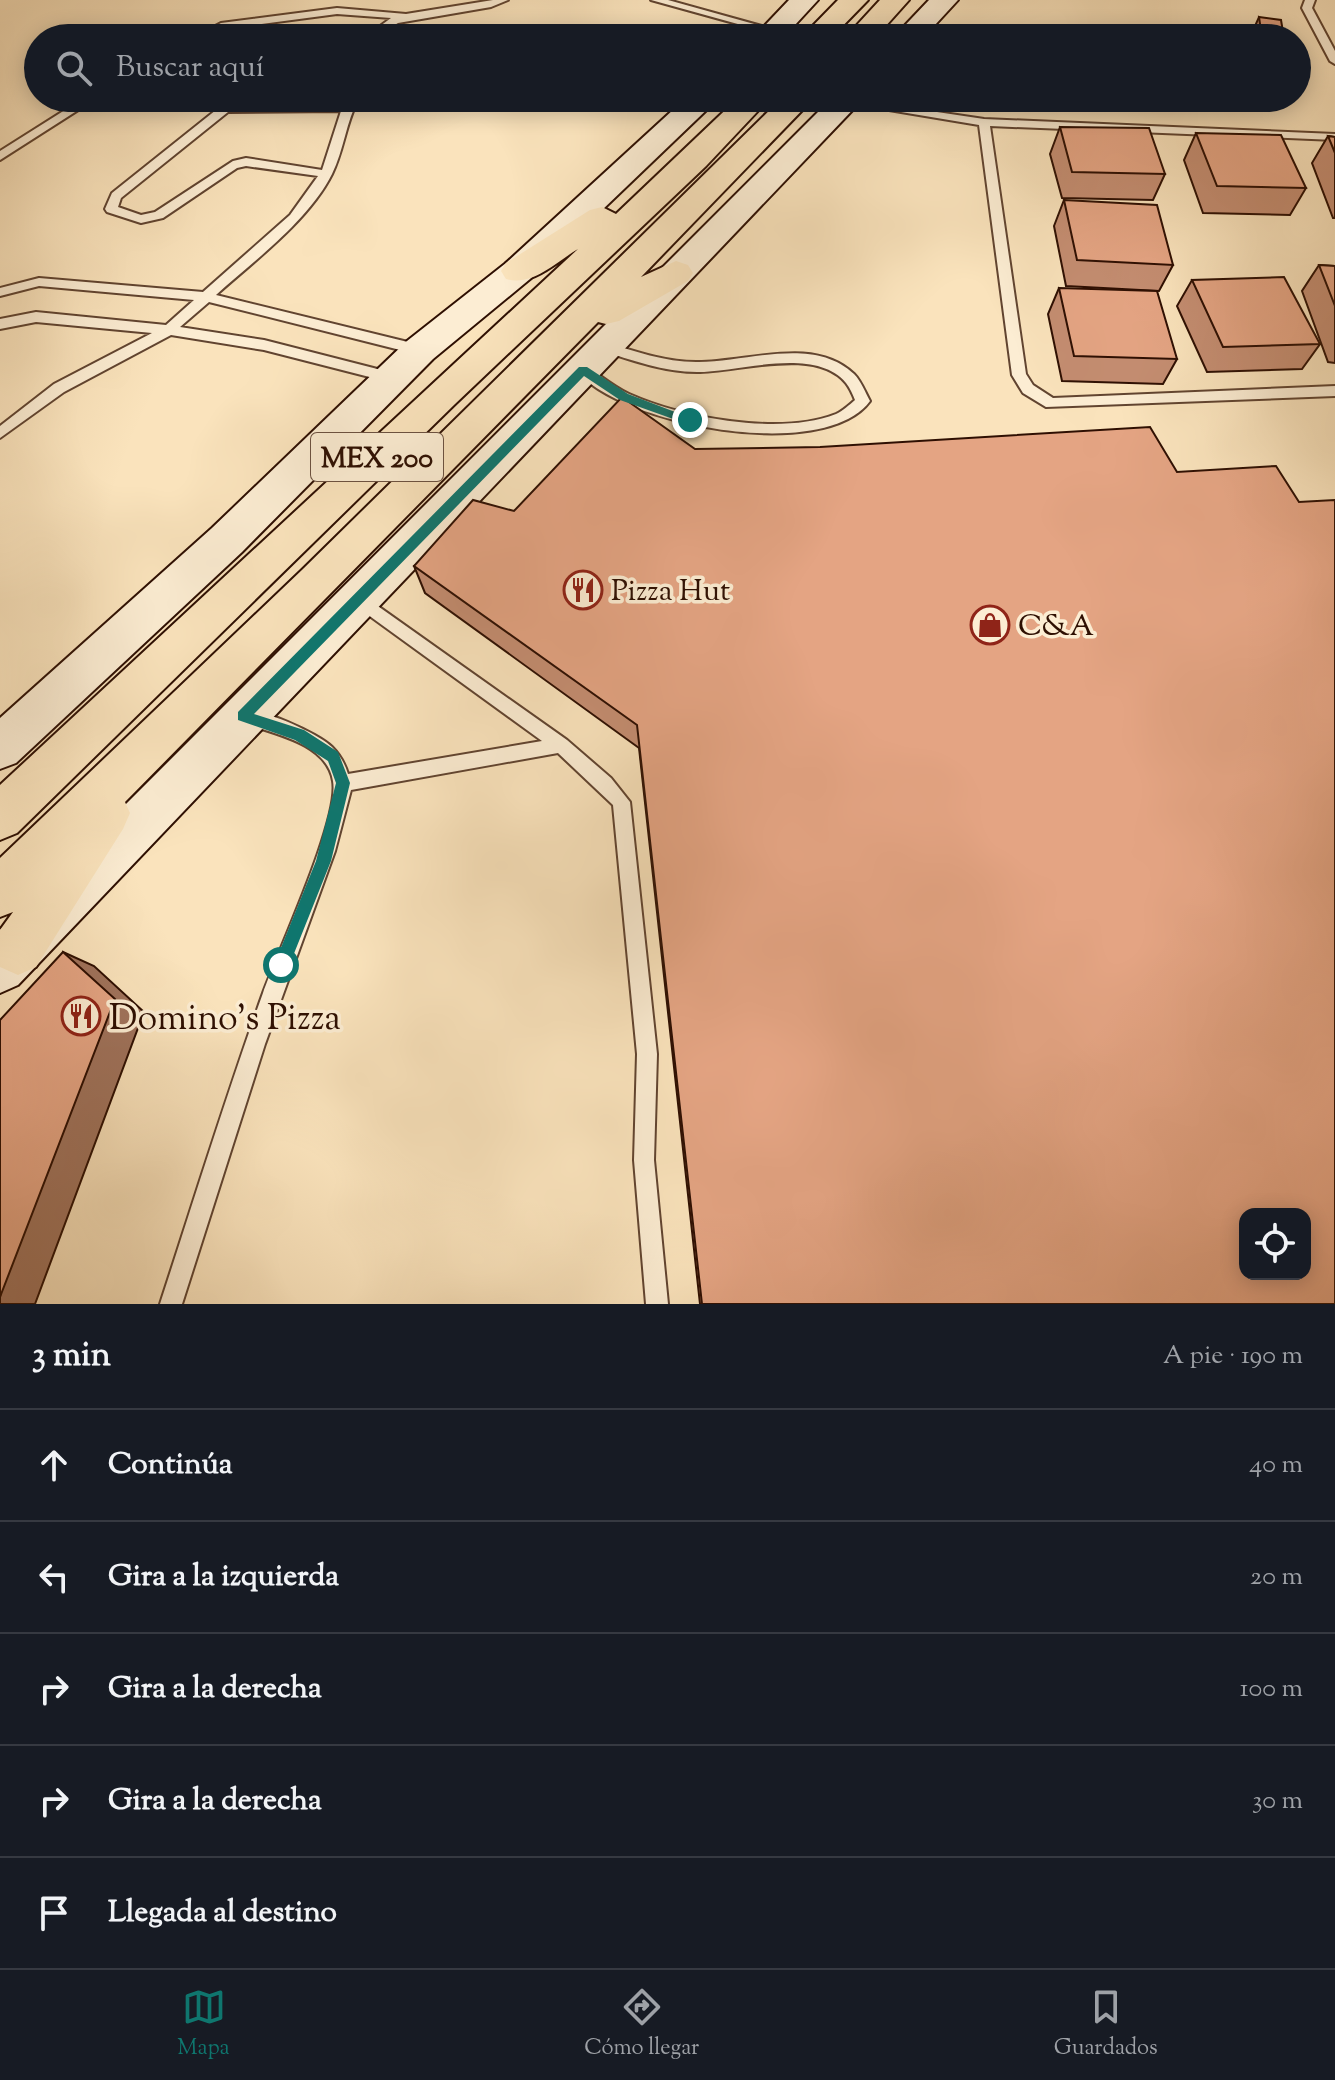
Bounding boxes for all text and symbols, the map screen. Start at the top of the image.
search box [24,24,1311,112]
icon: search [52,46,96,90]
text: Buscar aquí [116,47,264,90]
route end [672,402,708,438]
road number: MEX 200 [311,433,443,481]
restaurant icon: Pizza Hut [562,569,604,611]
place label: Pizza Hut [611,571,730,614]
shop icon: C&A [969,604,1011,646]
place label: C&A [1018,606,1094,649]
route start [263,947,299,983]
place label: Domino's Pizza [109,994,341,1046]
restaurant icon: Domino's Pizza [60,995,102,1037]
map controls [1239,1208,1311,1280]
button: locate [1239,1208,1311,1280]
text: 3 min [32,1332,111,1381]
text: A pie · 190 m [1163,1338,1303,1375]
icon: ahead [32,1443,76,1487]
text: Continúa [108,1444,233,1487]
text: 40 m [1249,1447,1303,1484]
icon: left [32,1555,76,1599]
text: Gira a la izquierda [108,1556,339,1599]
text: 20 m [1250,1559,1303,1596]
icon: right [32,1667,76,1711]
text: Gira a la derecha [108,1668,322,1711]
text: 100 m [1240,1671,1303,1708]
icon: right [32,1779,76,1823]
text: Gira a la derecha [108,1780,322,1823]
text: 30 m [1252,1783,1303,1820]
icon: arrive [32,1891,76,1935]
text: Llegada al destino [108,1892,337,1935]
tab: Mapa [177,1985,230,2065]
tab: Cómo llegar [584,1985,699,2065]
tab: Guardados [1054,1985,1158,2065]

